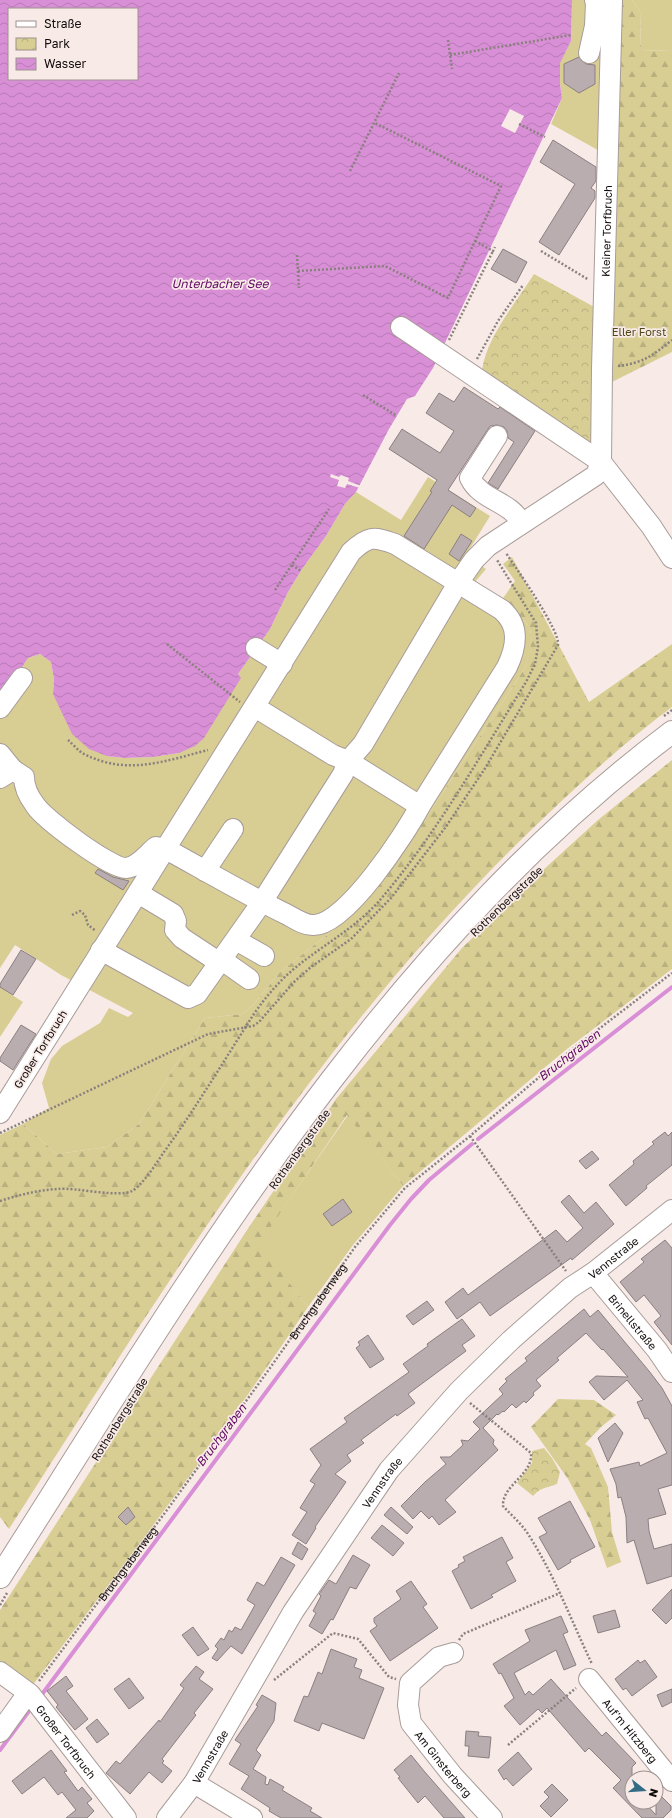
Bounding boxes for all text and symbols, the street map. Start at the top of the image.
legend [8,8,138,80]
text: Straße [44,16,82,31]
text: Park [44,36,70,51]
text: Wasser [44,56,87,71]
street label: Kleiner Torfbruch [598,185,613,277]
water label: Unterbacher See [172,276,269,291]
park label: Eller Forst [612,325,666,338]
street label: Rothenbergstraße [467,863,545,939]
street label: Großer Torfbruch [11,1007,69,1091]
water label: Bruchgraben [535,1026,603,1084]
street label: Rothenbergstraße [266,1106,332,1192]
street label: Vennstraße [585,1233,640,1281]
street label: Bruchgrabenweg [286,1260,348,1341]
street label: Brinellstraße [606,1291,660,1352]
street label: Rothenbergstraße [88,1375,150,1463]
water label: Bruchgraben [193,1400,250,1469]
street label: Vennstraße [359,1454,404,1510]
street label: Bruchgrabenweg [95,1523,159,1603]
street label: Auf'm Hitzberg [601,1695,661,1765]
street label: Großer Torfbruch [34,1702,99,1781]
street label: Vennstraße [189,1727,230,1786]
street label: Am Ginsterberg [413,1728,475,1799]
north arrow [624,1770,664,1810]
text: N [647,1787,661,1799]

